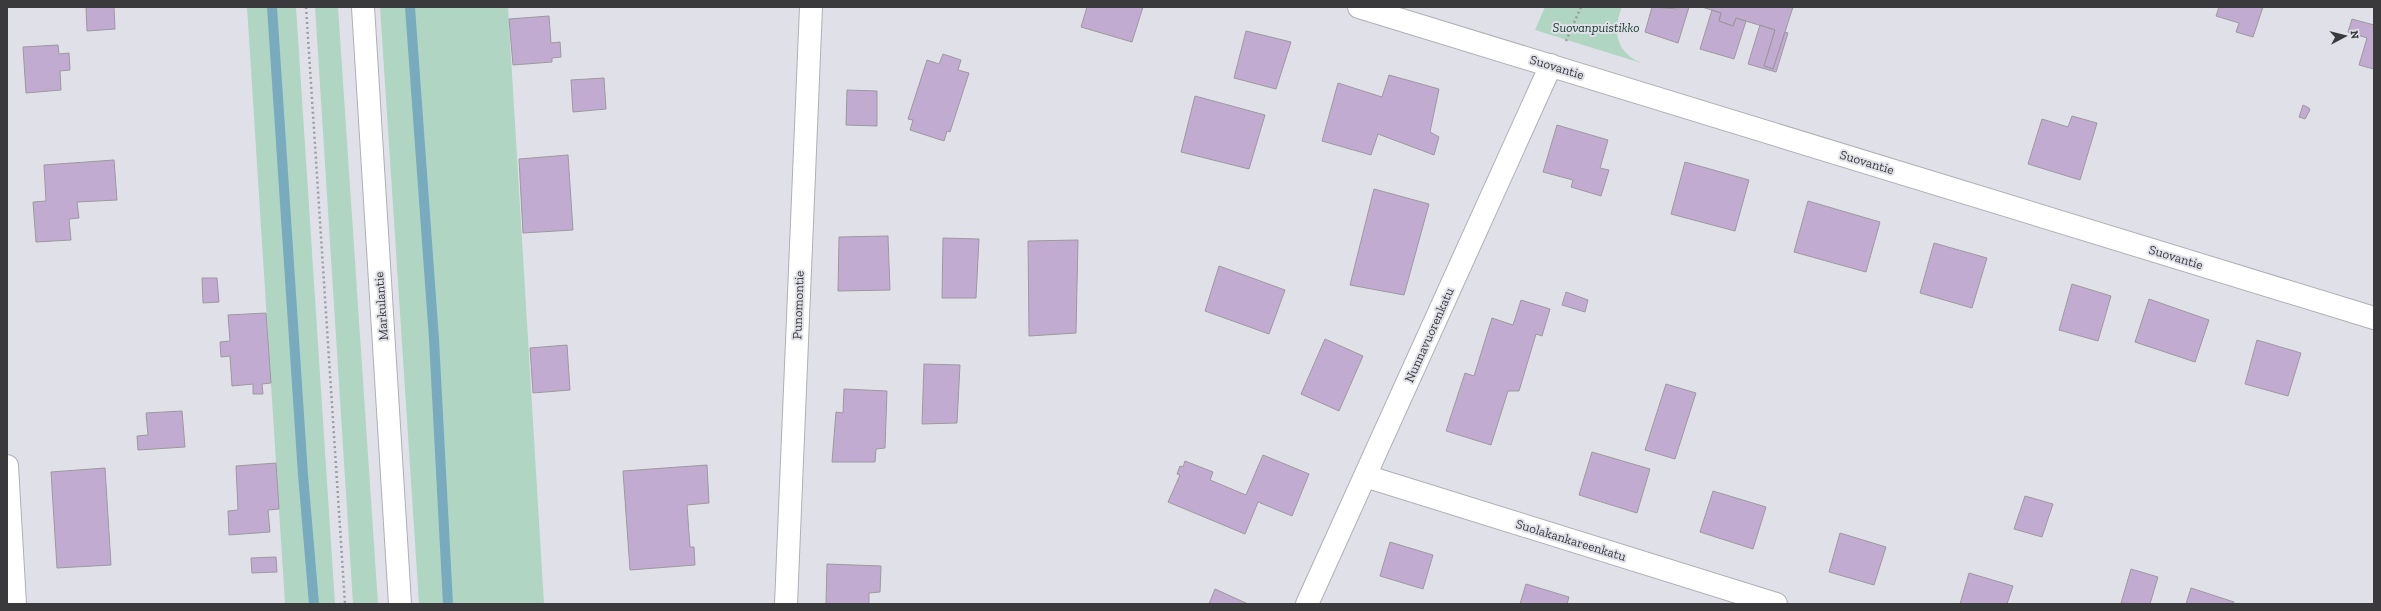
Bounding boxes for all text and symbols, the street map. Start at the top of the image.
north arrow [2325,16,2365,56]
park label: Suovanpuistikko [1553,20,1639,35]
text: N [2347,30,2361,40]
street label: Suovantie [1528,52,1586,82]
street label: Suovantie [1838,147,1896,177]
street label: Suovantie [2147,242,2205,272]
street label: Punomontie [789,270,807,340]
street label: Markulantie [371,271,391,341]
street label: Nunnavuorenkatu [1401,285,1457,385]
street label: Suolakankareenkatu [1514,516,1629,564]

